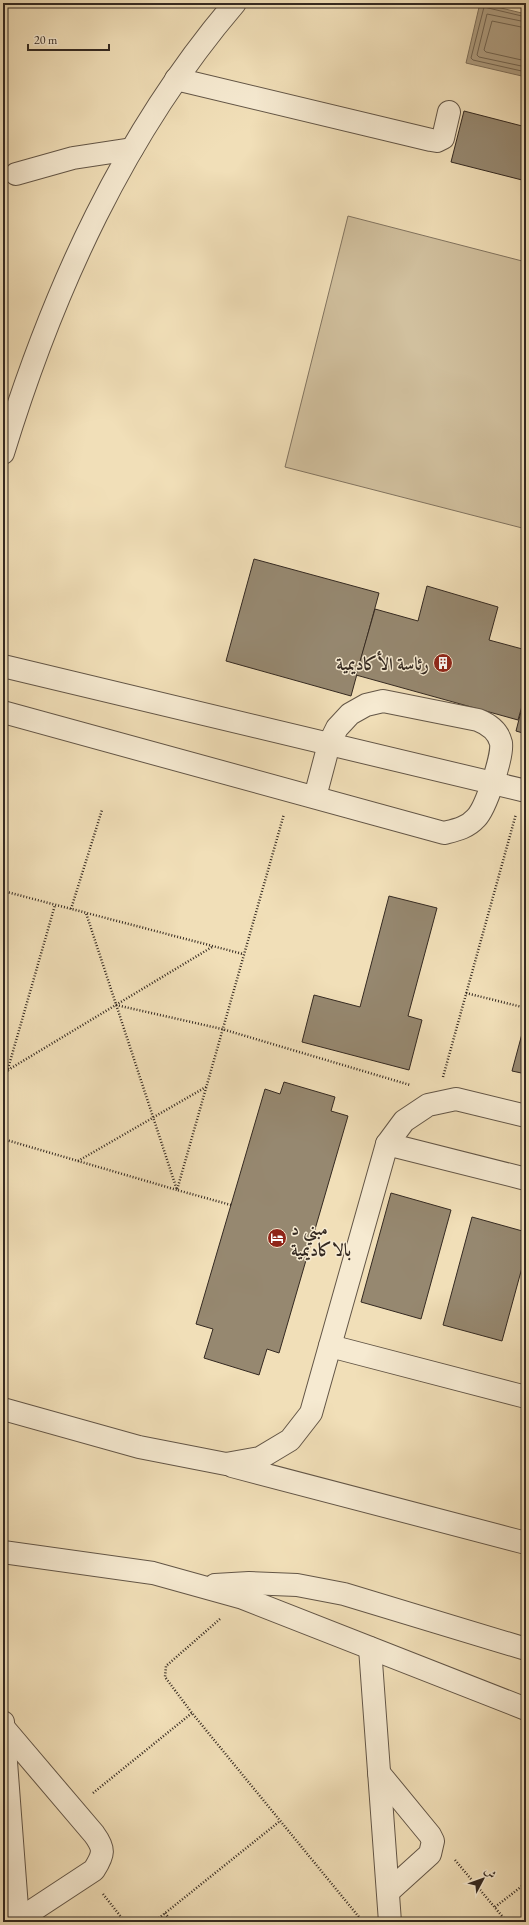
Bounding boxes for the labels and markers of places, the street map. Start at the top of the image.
place label: رئاسة الأكاديمية [336,650,429,675]
building icon: رئاسة الأكاديمية [432,652,454,674]
place label: مبني د بالاكاديمية [291,1217,351,1261]
hotel icon: مبني د بالاكاديمية [266,1227,288,1249]

